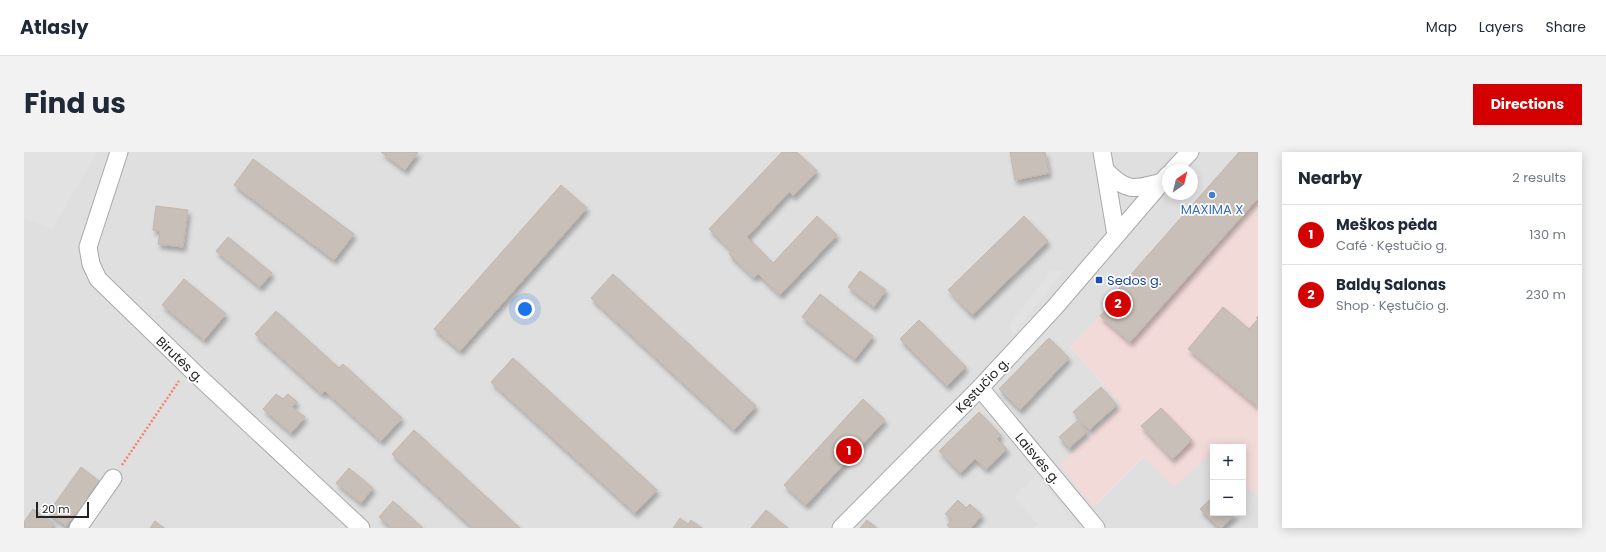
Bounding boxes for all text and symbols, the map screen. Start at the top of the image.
text: Atlasly [20,14,88,41]
text: Map [1426,17,1457,37]
text: Layers [1479,17,1523,37]
text: Share [1545,17,1586,37]
text: Find us [24,84,126,123]
button: Directions [1473,84,1582,125]
north arrow [1162,164,1198,200]
text: Nearby [1298,166,1362,190]
text: 2 results [1512,168,1566,187]
marker: MAXIMA X [1207,190,1217,200]
place label: MAXIMA X [1181,200,1243,219]
text: Meškos pėda [1336,214,1438,235]
text: 1 [1309,225,1313,244]
text: 130 m [1529,225,1566,244]
text: Café · Kęstučio g. [1336,236,1447,255]
place label: Sedos g. [1107,271,1162,290]
text: Baldų Salonas [1336,274,1446,295]
marker: Sedos g. [1094,275,1104,285]
text: 2 [1307,285,1315,304]
text: 230 m [1526,285,1566,304]
pin: 2 [1105,289,1131,319]
text: Shop · Kęstučio g. [1336,296,1449,315]
your location [515,299,535,319]
street label: Birutės g. [152,332,208,387]
street label: Kęstučio g. [951,353,1014,417]
street label: Laisvės g. [1011,429,1065,488]
pin: 1 [836,436,862,466]
map controls [1210,444,1246,516]
button: + [1210,444,1246,480]
button: − [1210,480,1246,516]
scale bar [36,500,89,519]
text: 20 m [42,501,70,517]

